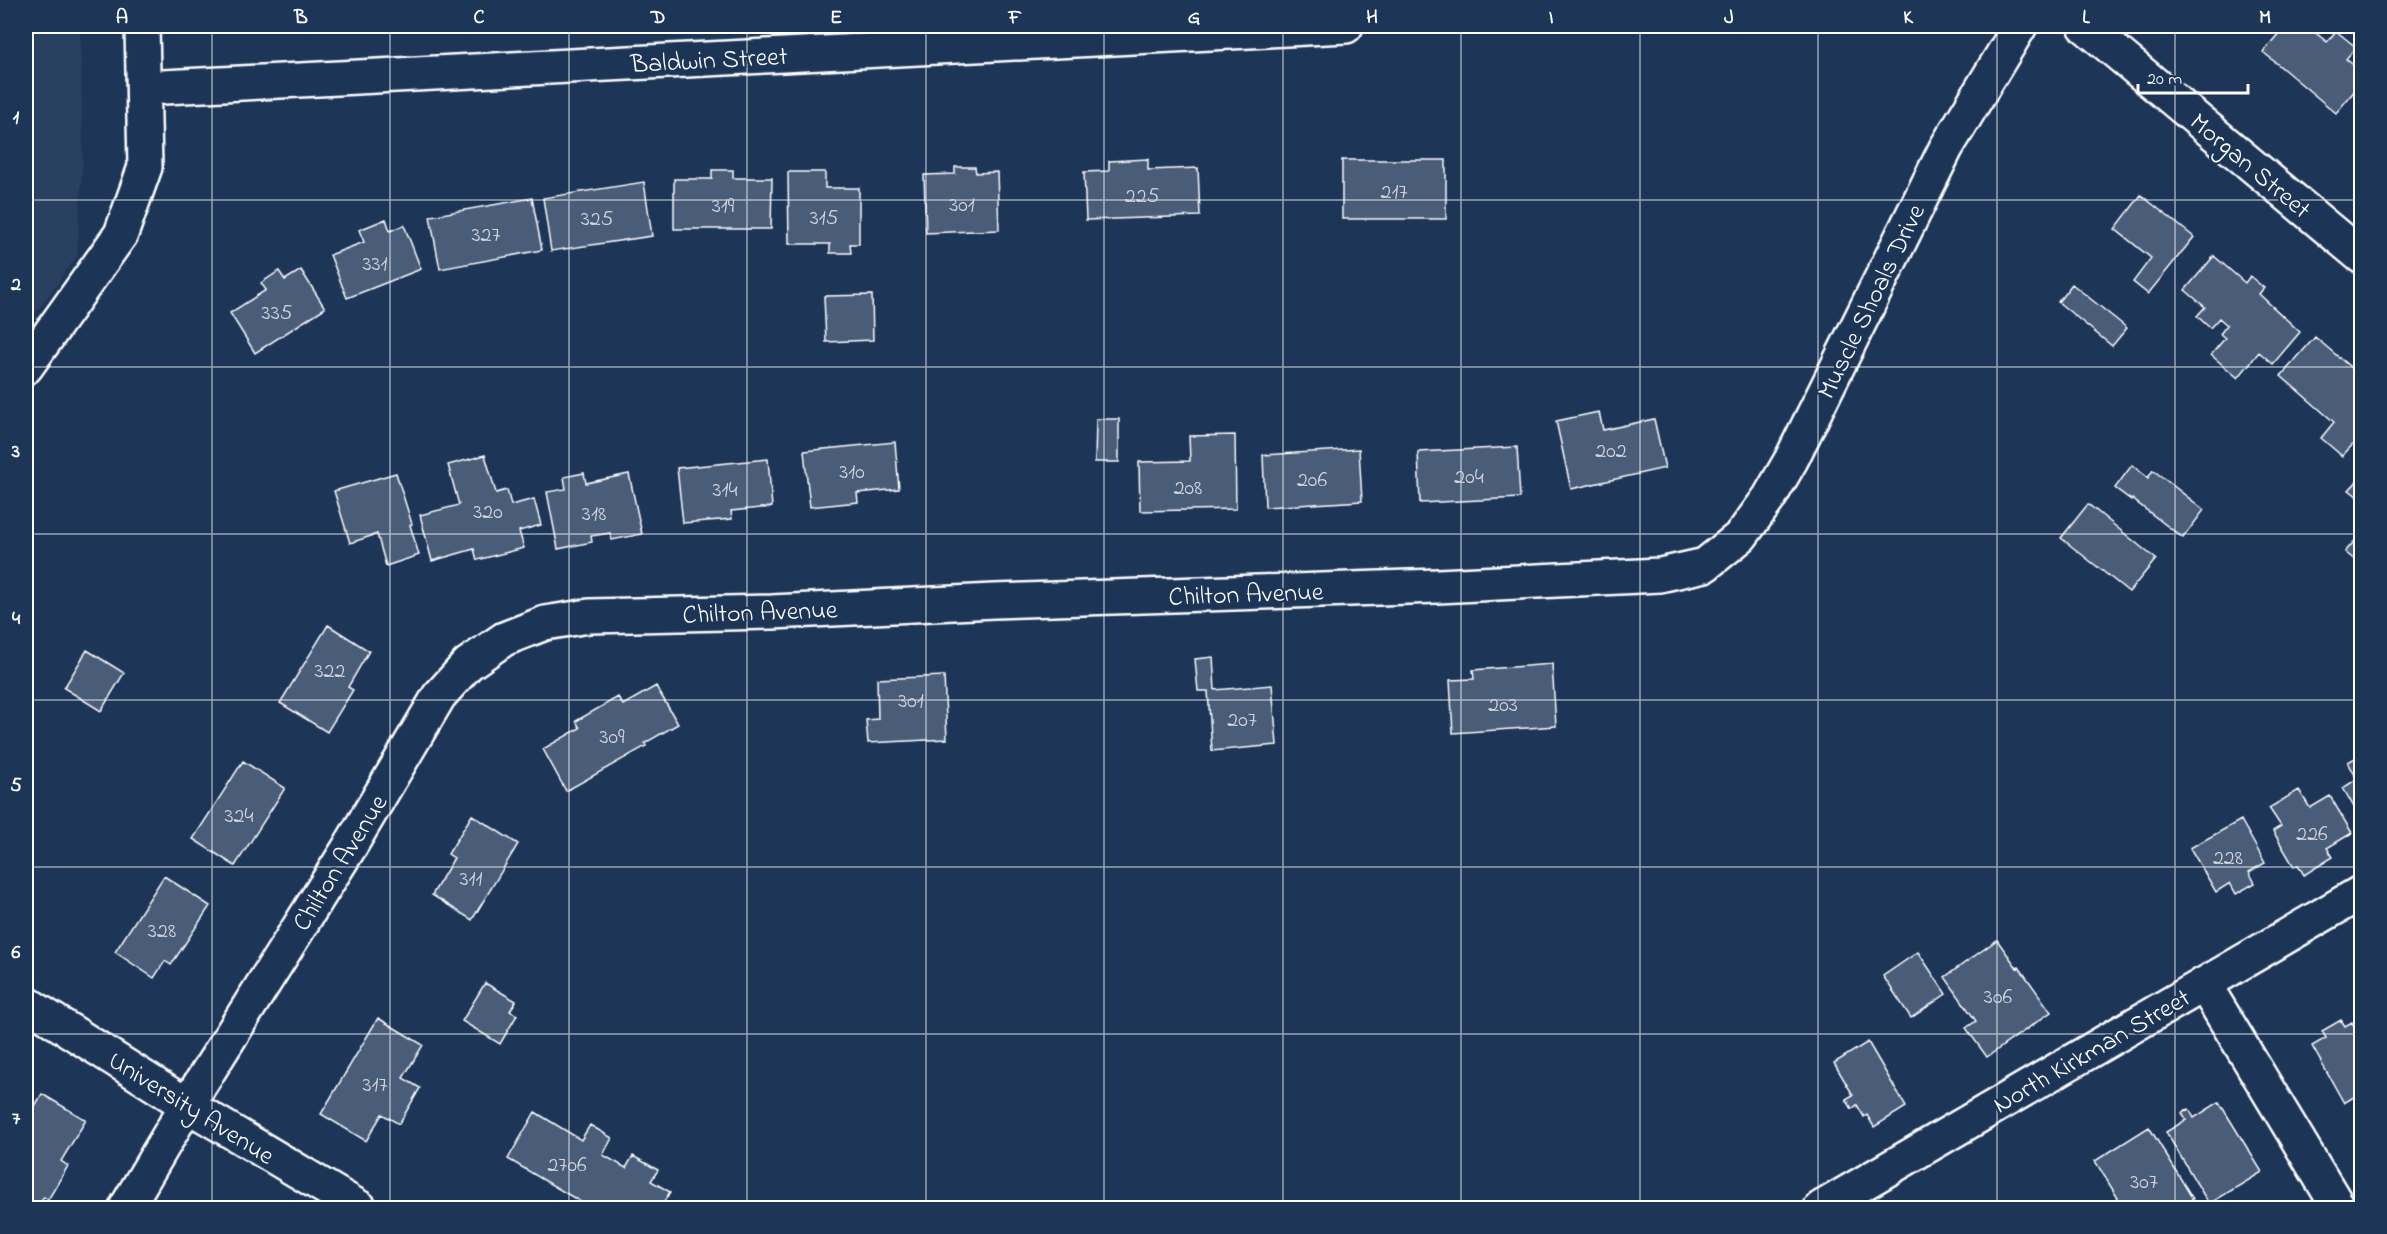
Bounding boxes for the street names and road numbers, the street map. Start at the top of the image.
street label: Baldwin Street [629,39,789,85]
street label: Morgan Street [2180,105,2318,230]
street label: Muscle Shoals Drive [1809,198,1937,406]
street label: Chilton Avenue [1168,574,1325,618]
street label: Chilton Avenue [682,592,839,636]
street label: Chilton Avenue [284,788,399,939]
street label: North Kirkman Street [1987,980,2199,1125]
street label: University Avenue [100,1043,281,1176]

